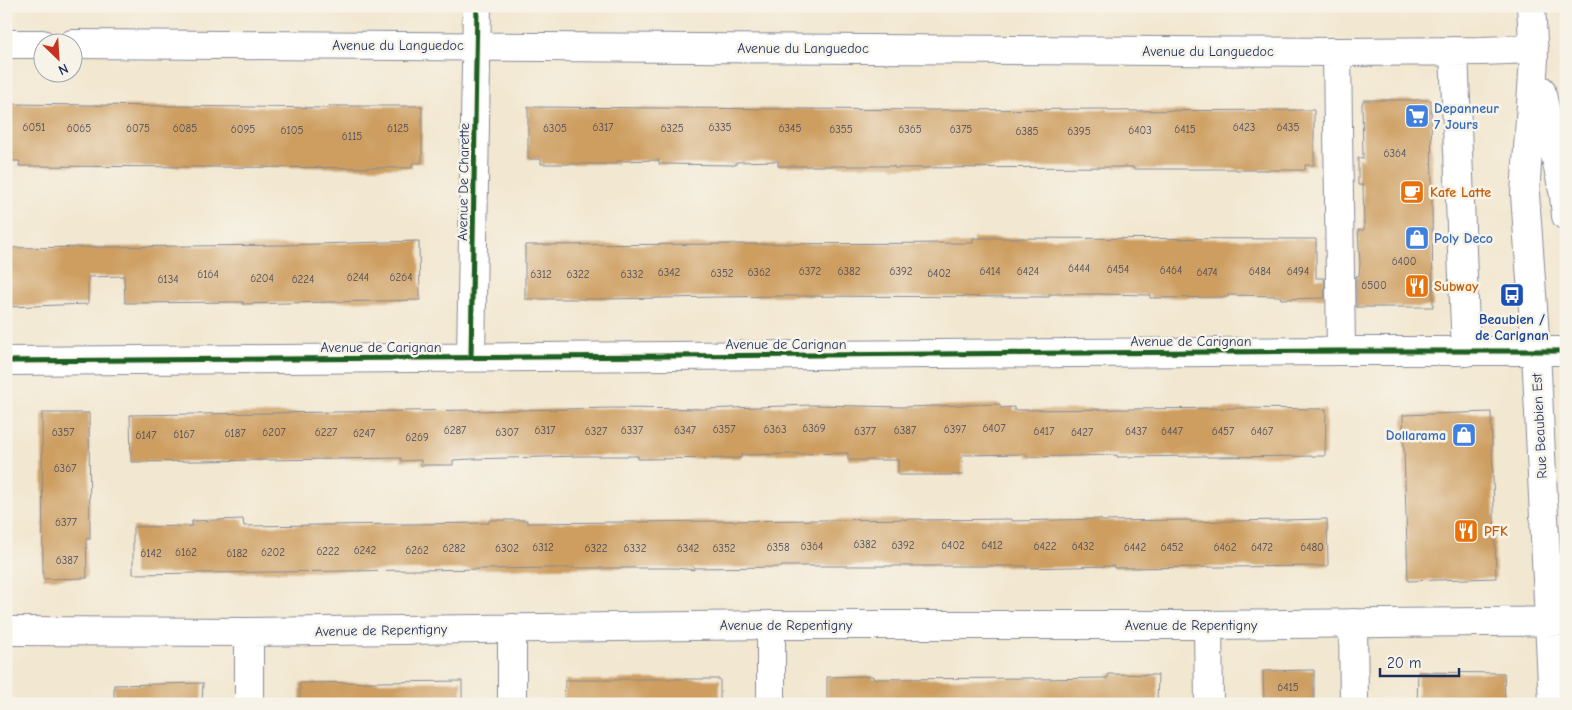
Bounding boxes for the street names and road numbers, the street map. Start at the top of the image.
street label: Avenue du Languedoc [332,37,464,54]
street label: Avenue du Languedoc [737,40,869,57]
street label: Avenue du Languedoc [1142,43,1274,60]
street label: Avenue De Charette [454,123,473,241]
street label: Avenue de Carignan [1130,333,1252,350]
street label: Avenue de Carignan [725,336,847,353]
street label: Avenue de Carignan [320,339,442,356]
street label: Rue Beaubien Est [1528,372,1551,479]
street label: Avenue de Repentigny [720,617,853,634]
street label: Avenue de Repentigny [1125,617,1258,634]
street label: Avenue de Repentigny [315,621,448,640]

